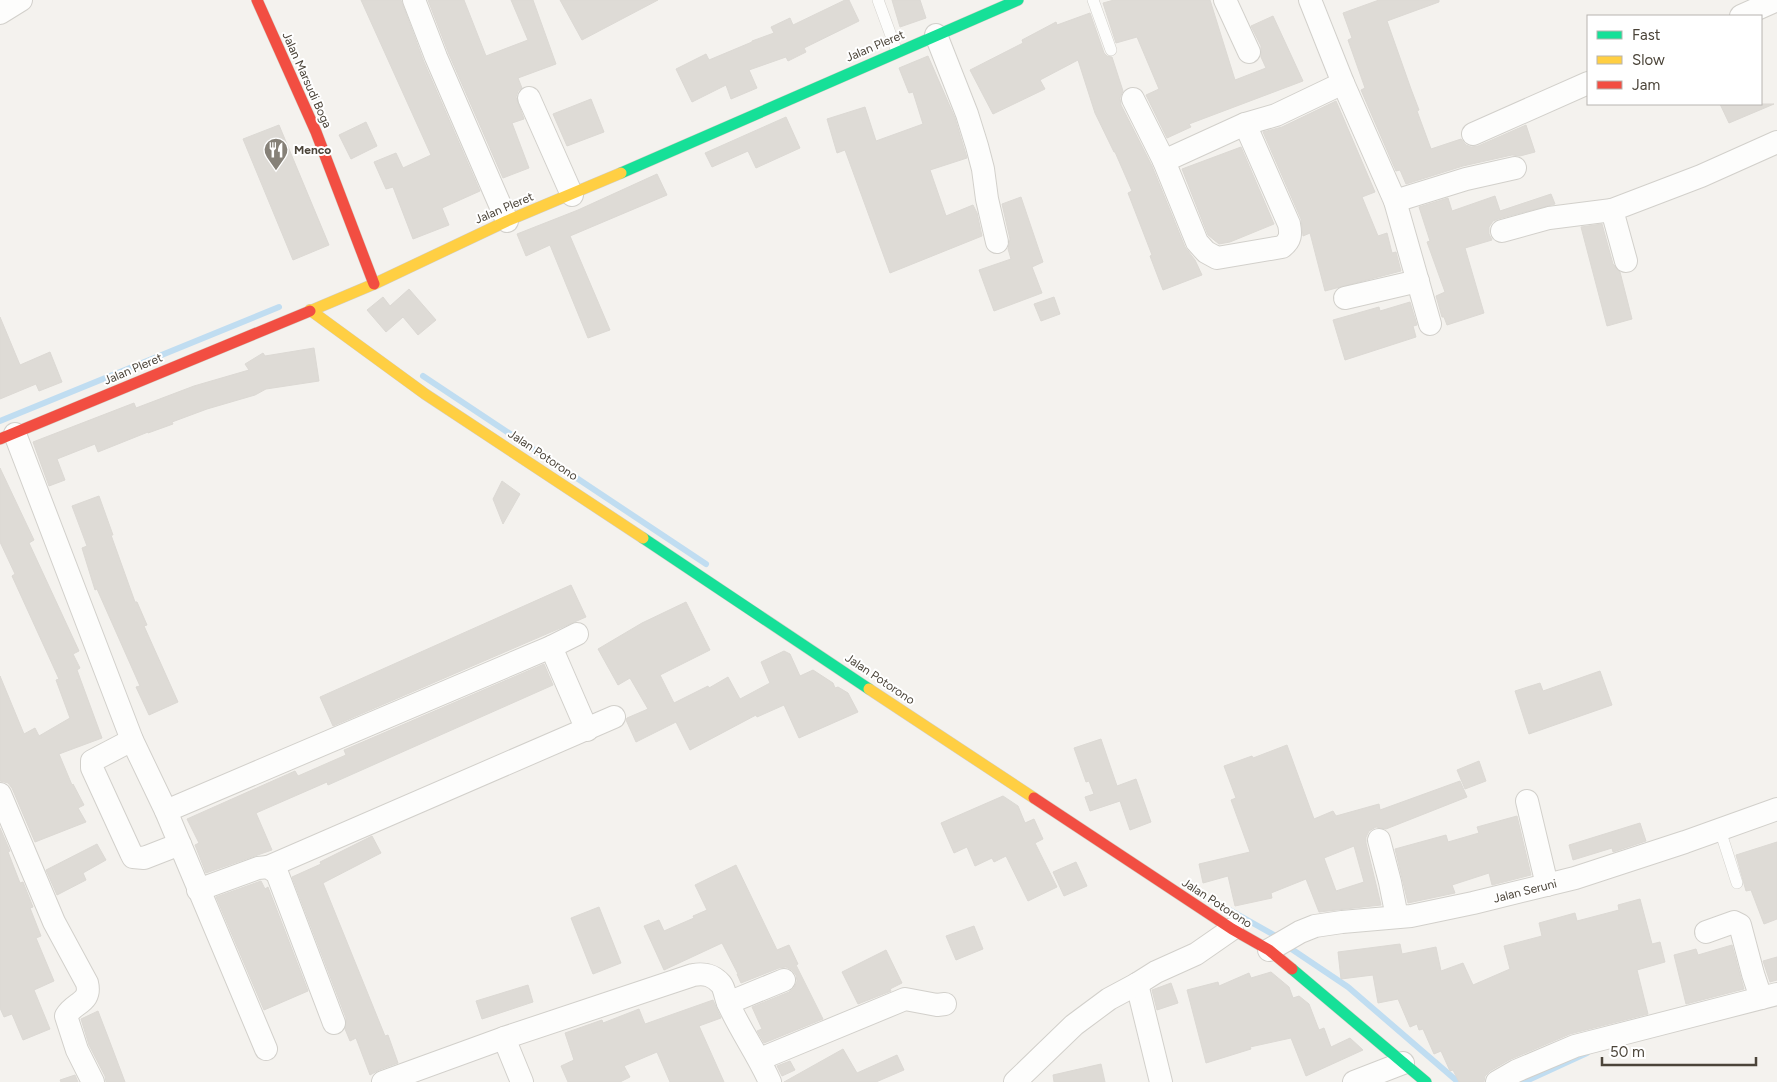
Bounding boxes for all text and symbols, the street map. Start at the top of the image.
legend [1587,15,1762,105]
text: Fast [1632,26,1661,44]
street label: Jalan Pleret [844,27,907,65]
street label: Jalan Marsudi Boga [280,30,334,130]
text: Slow [1632,51,1665,69]
text: Jam [1632,76,1660,94]
restaurant icon: Menco [263,137,289,171]
place label: Menco [294,143,331,157]
street label: Jalan Pleret [473,189,536,227]
street label: Jalan Pleret [102,350,165,388]
street label: Jalan Potorono [506,427,580,483]
street label: Jalan Potorono [843,651,917,707]
street label: Jalan Potorono [1179,875,1255,931]
street label: Jalan Seruni [1492,876,1558,906]
scale bar [1602,1034,1756,1066]
text: 50 m [1610,1043,1645,1061]

